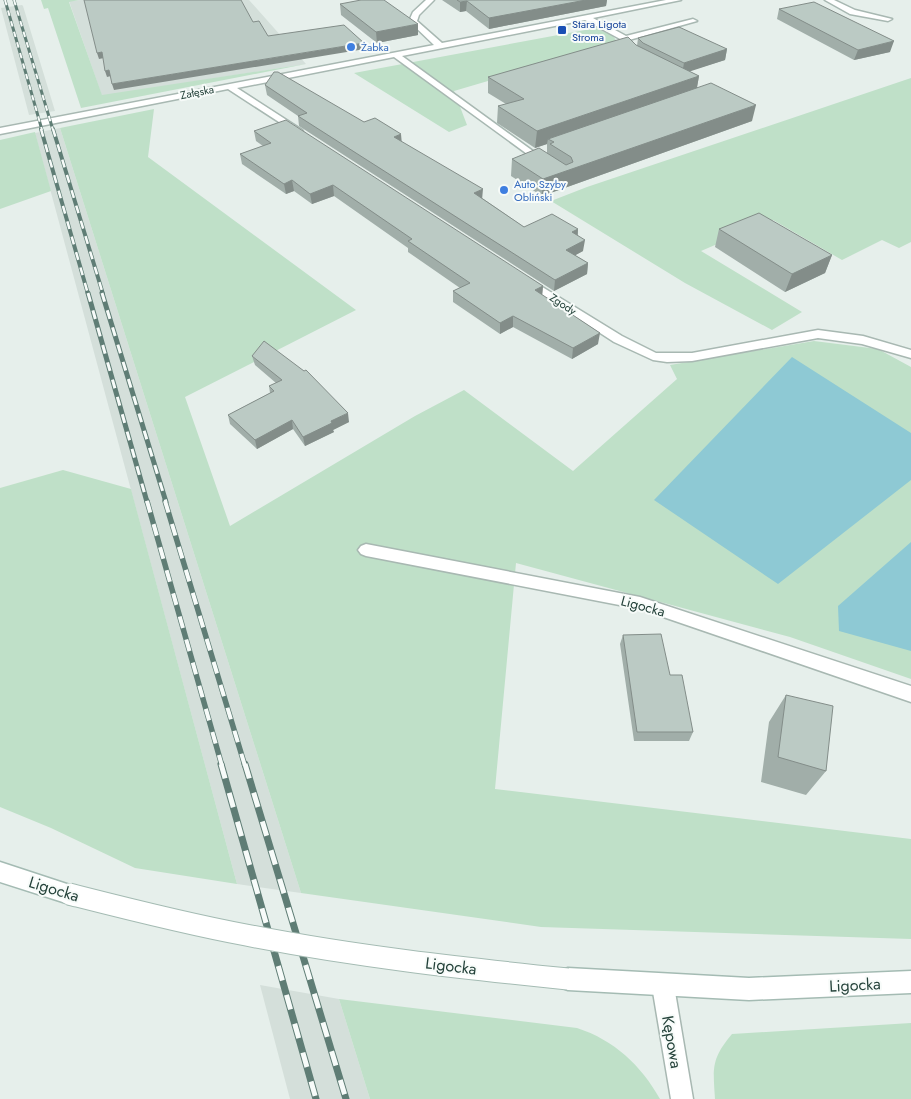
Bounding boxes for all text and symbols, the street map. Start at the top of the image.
place label: Stara Ligota Stroma [572,16,626,45]
marker: Stara Ligota Stroma [556,24,568,36]
place label: Żabka [361,39,389,55]
marker: Żabka [345,41,357,53]
street label: Załęska [179,81,215,103]
place label: Auto Szyby Obliński [514,176,566,205]
marker: Auto Szyby Obliński [498,184,510,196]
street label: Zgody [546,289,580,319]
street label: Ligocka [619,590,667,622]
street label: Ligocka [26,870,82,908]
street label: Ligocka [424,951,478,981]
street label: Ligocka [829,972,881,998]
street label: Kępowa [656,1014,688,1070]

